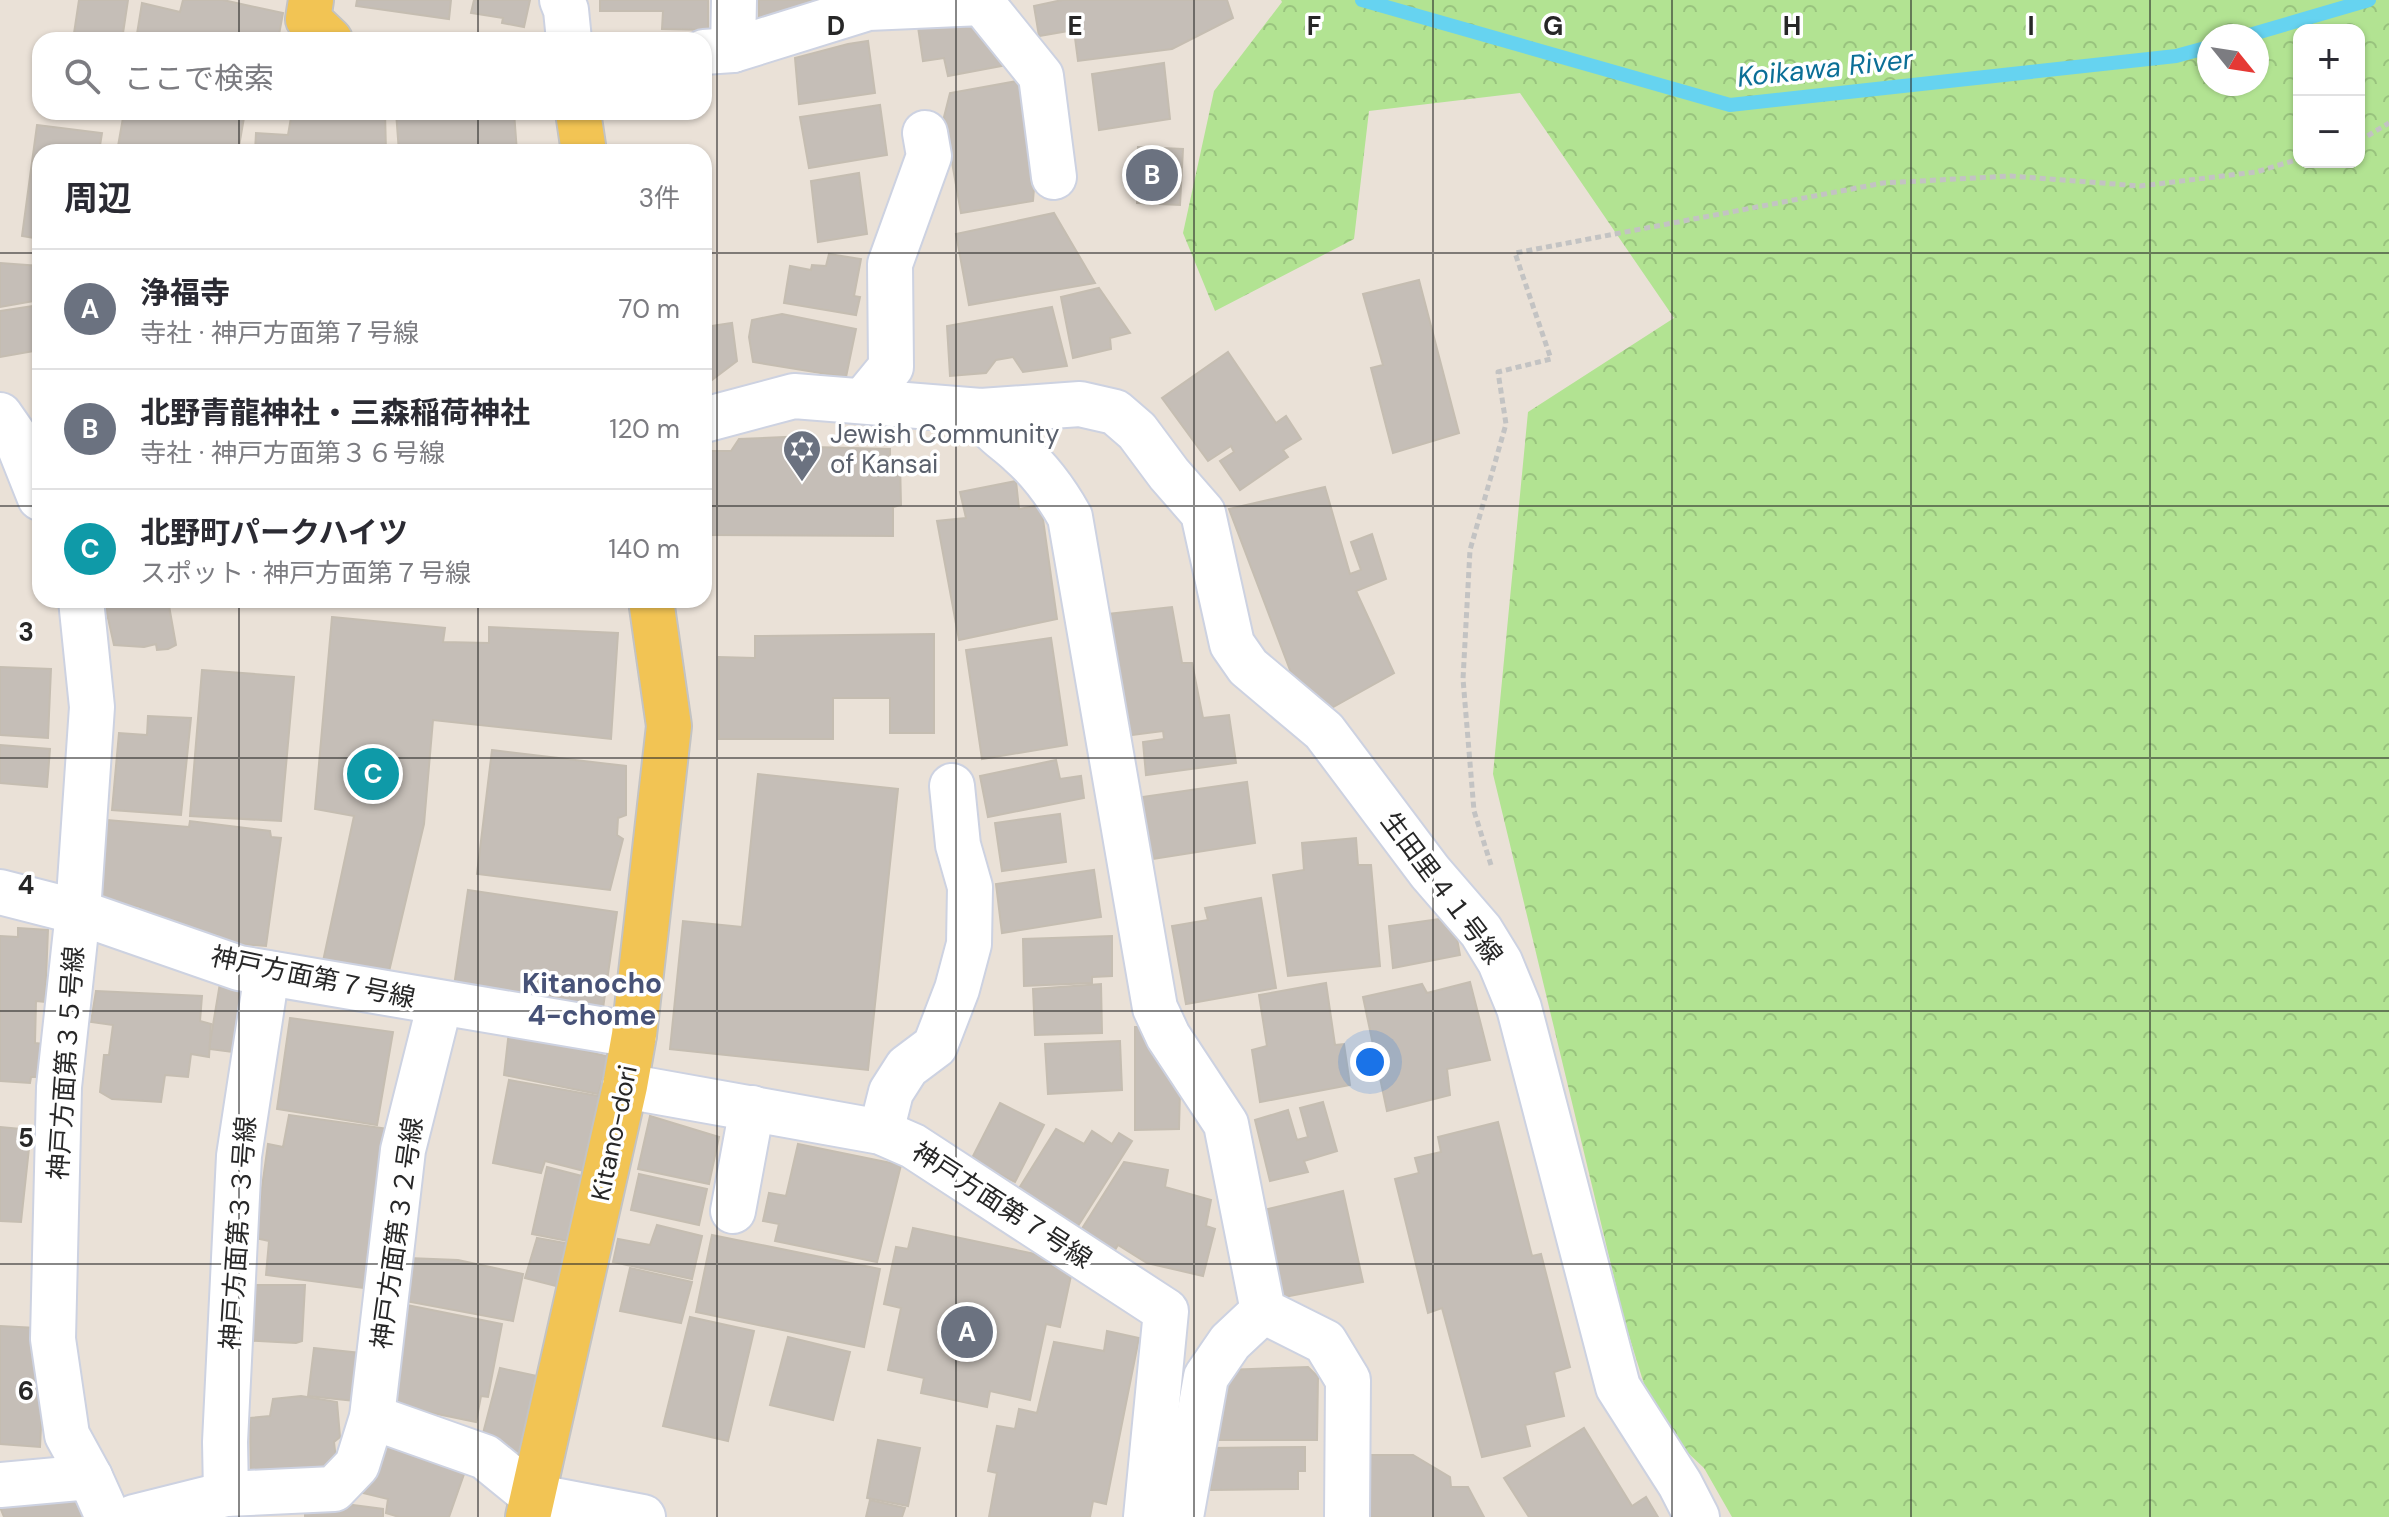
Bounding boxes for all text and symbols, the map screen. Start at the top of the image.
text: D [827,9,845,43]
text: E [1067,9,1083,43]
text: F [1307,9,1321,43]
text: G [1543,9,1563,43]
text: H [1783,9,1801,43]
text: I [2027,9,2035,43]
north arrow [2197,24,2269,96]
map controls [2293,24,2365,168]
button: + [2293,24,2365,96]
search box [32,32,712,120]
water label: Koikawa River [1735,40,1915,96]
icon: search [60,54,104,98]
text: ここで検索 [124,59,274,98]
button: − [2293,96,2365,168]
pin: B [1126,145,1178,205]
text: 周辺 [64,176,132,221]
text: 3件 [639,181,680,215]
text: 浄福寺 [140,273,230,312]
text: A [81,292,99,326]
text: 70 m [619,292,680,326]
text: 寺社 · 神戸方面第７号線 [140,316,419,350]
text: 北野青龍神社・三森稲荷神社 [140,393,530,432]
text: B [82,412,98,446]
text: 120 m [609,412,680,446]
place label: Jewish Community of Kansai [830,417,1059,481]
synagogue icon: Jewish Community of Kansai [781,428,823,483]
text: 寺社 · 神戸方面第３６号線 [140,436,445,470]
text: 北野町パークハイツ [140,513,408,552]
text: C [80,532,100,566]
text: 140 m [608,532,680,566]
text: スポット · 神戸方面第７号線 [140,556,471,590]
text: 3 [18,615,34,649]
pin: C [347,744,399,804]
street label: 生田里４１号線 [1374,805,1510,971]
text: 4 [18,868,34,902]
street label: 神戸方面第７号線 [208,939,418,1015]
street label: 神戸方面第３５号線 [41,945,91,1181]
district label: Kitanocho 4-chome [522,965,662,1034]
your location [1350,1042,1390,1082]
street label: Kitano-dori [583,1062,645,1204]
street label: 神戸方面第３３号線 [213,1115,263,1351]
street label: 神戸方面第３２号線 [364,1115,430,1351]
text: 5 [18,1121,34,1155]
street label: 神戸方面第７号線 [906,1134,1098,1276]
pin: A [941,1302,993,1362]
text: 6 [18,1374,34,1408]

